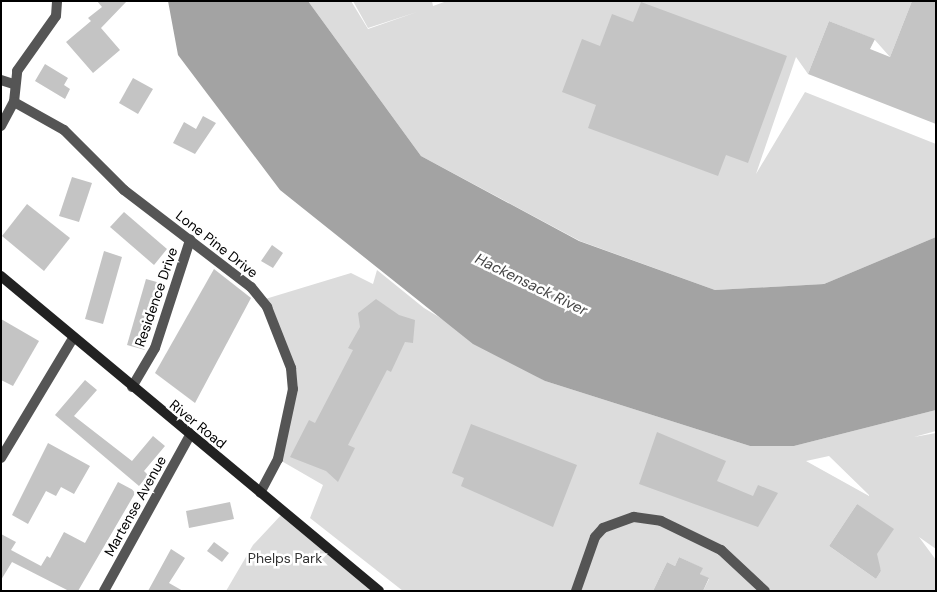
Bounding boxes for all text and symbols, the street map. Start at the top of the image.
street label: Lone Pine Drive [173,207,261,281]
street label: Residence Drive [131,245,181,349]
water label: Hackensack River [472,250,590,320]
street label: River Road [166,396,230,452]
street label: Martense Avenue [100,453,170,559]
park label: Phelps Park [248,550,322,566]

